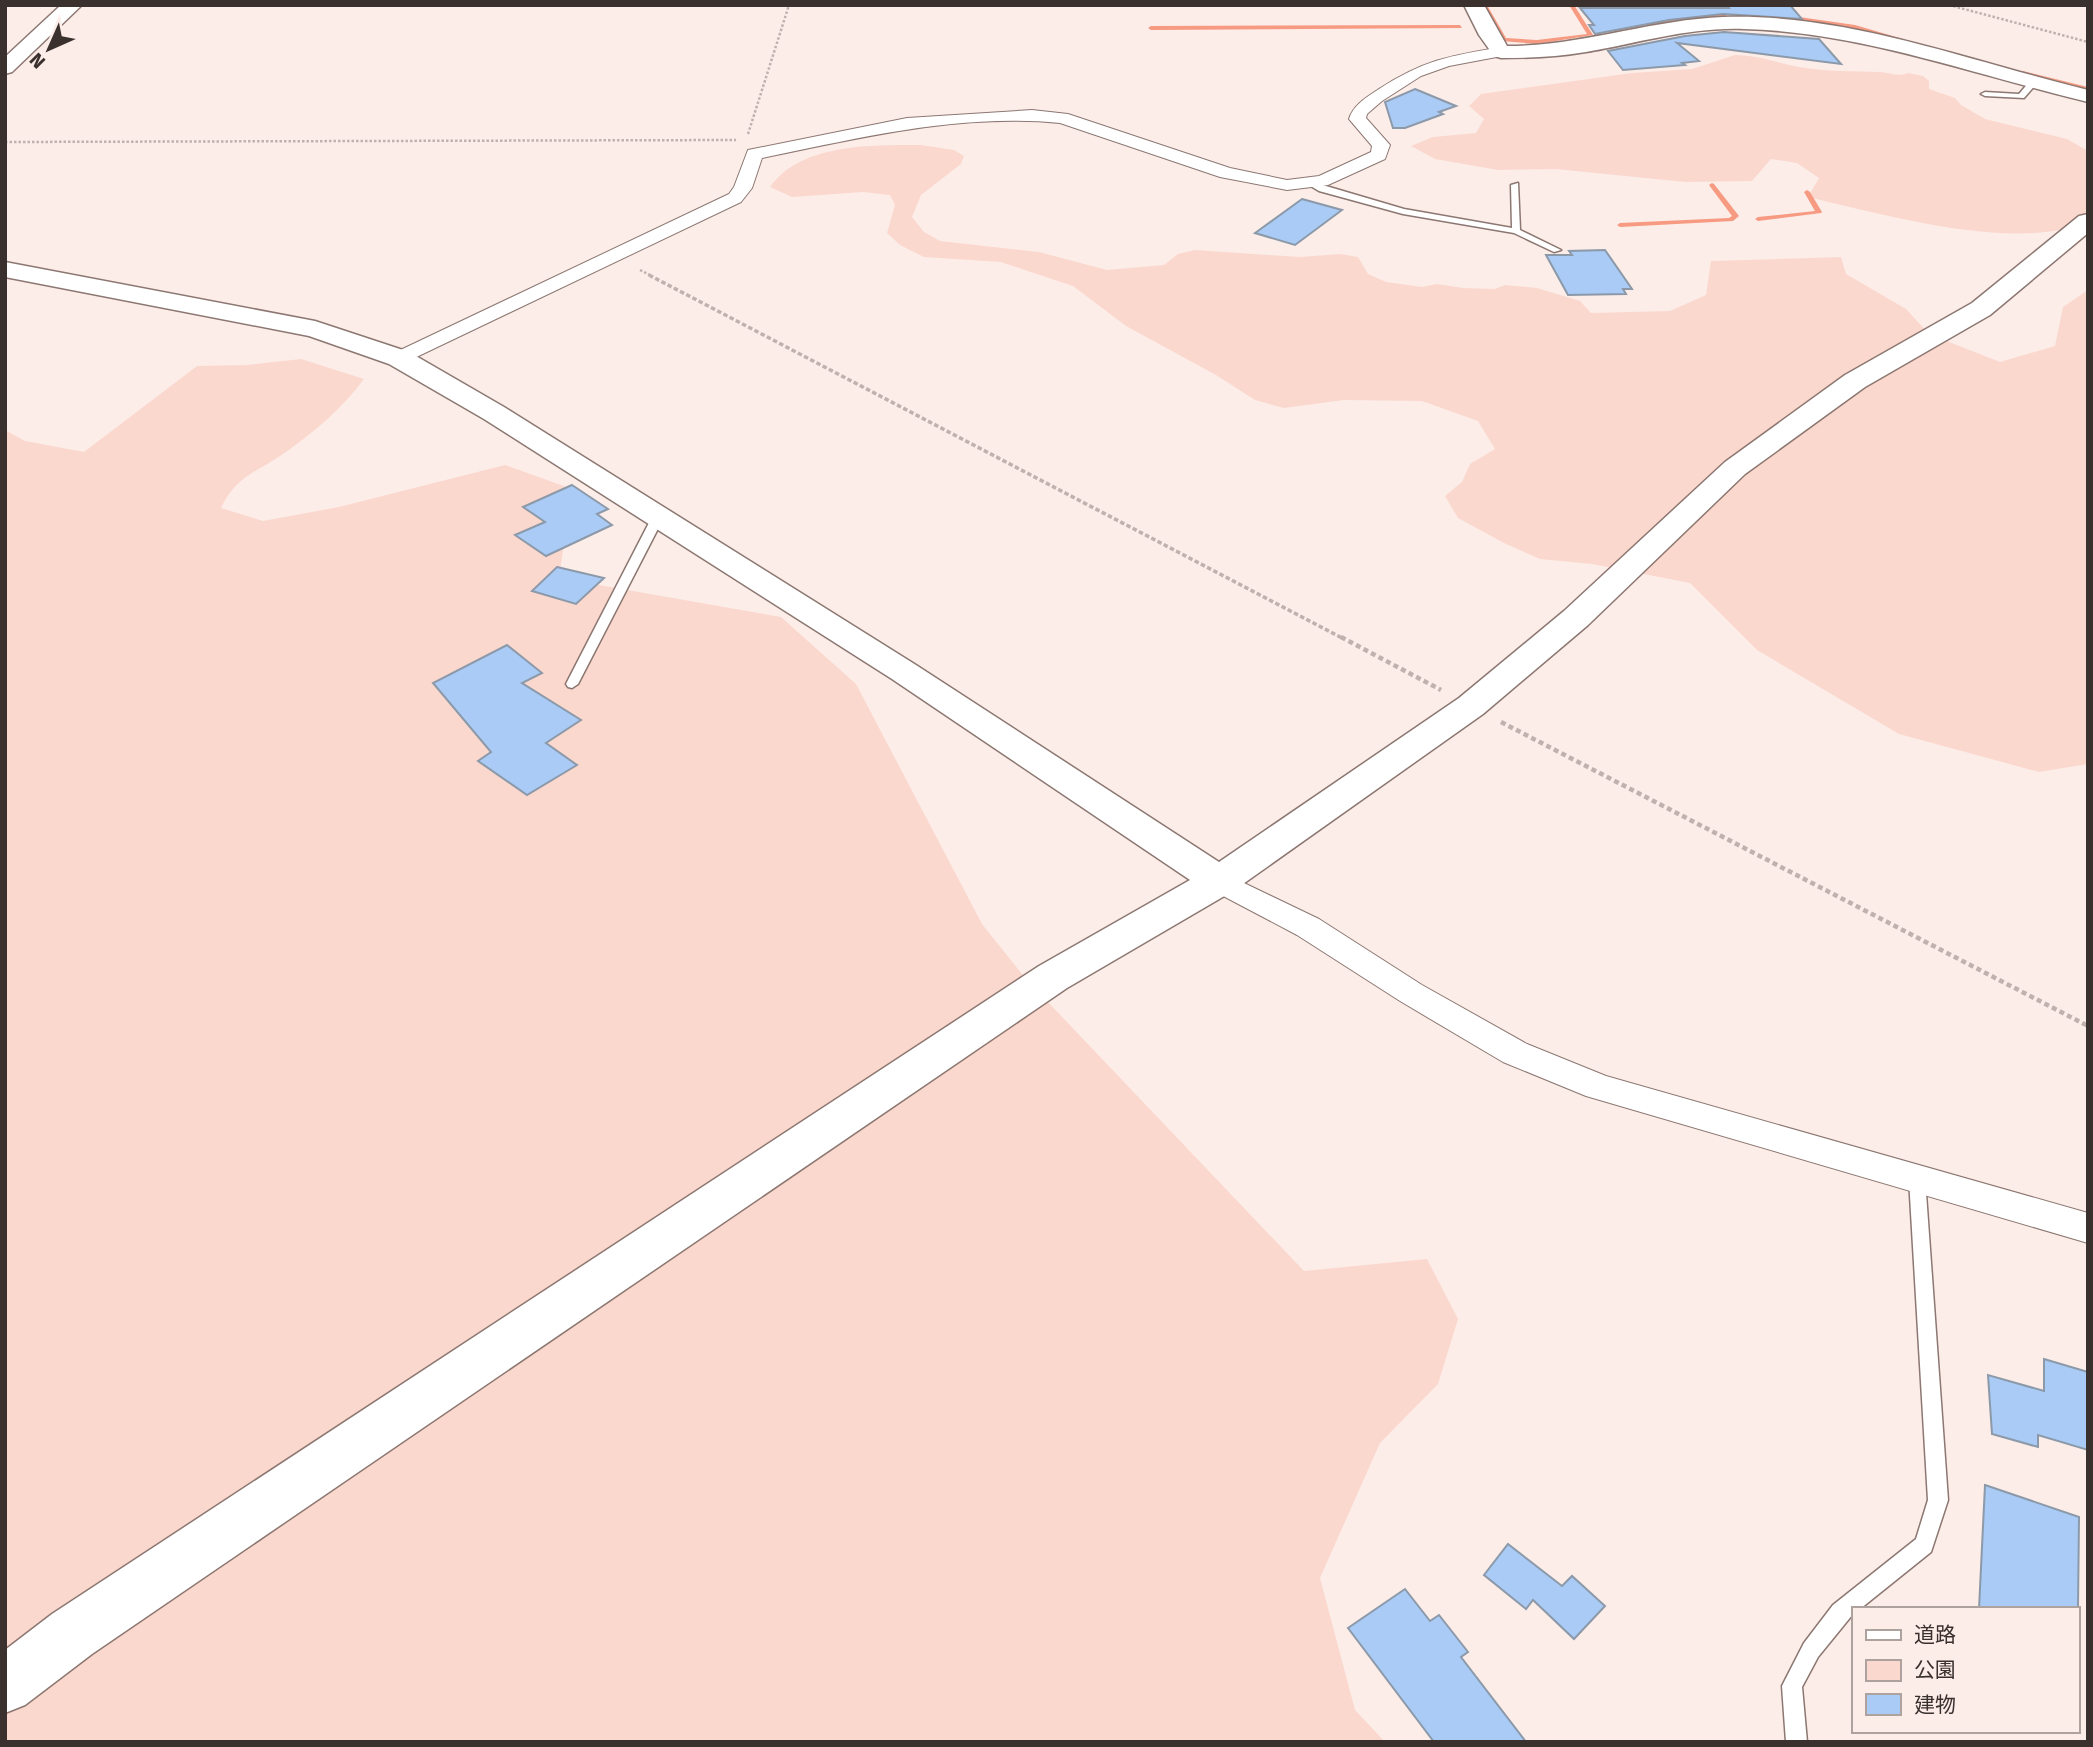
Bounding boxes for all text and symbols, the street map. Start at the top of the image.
north arrow [14,14,84,84]
text: N [25,48,50,73]
legend [1852,1607,2079,1733]
text: 道路 [1914,1622,1956,1648]
text: 公園 [1914,1657,1956,1683]
text: 建物 [1914,1692,1956,1718]

